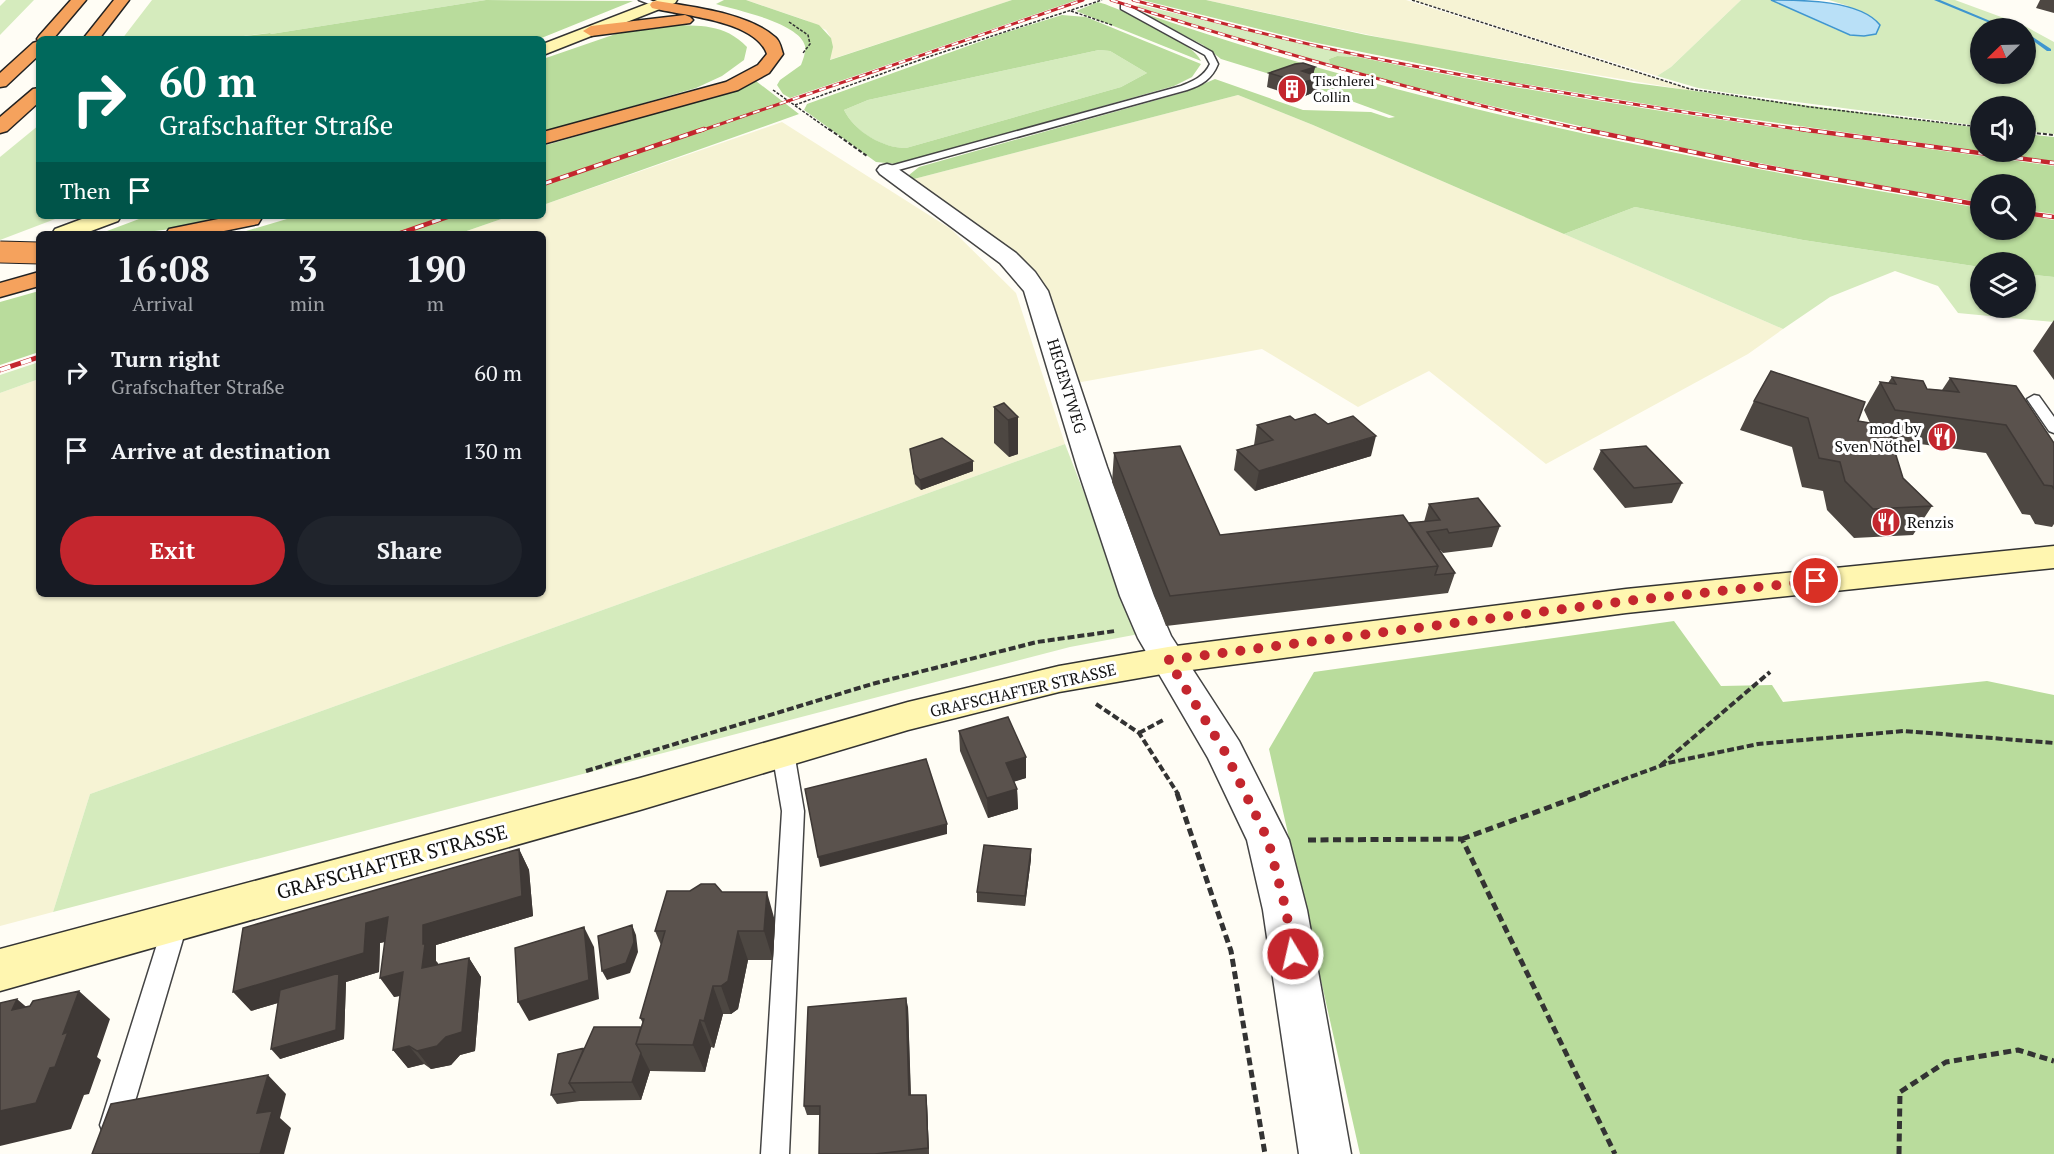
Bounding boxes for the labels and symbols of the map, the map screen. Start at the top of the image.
north arrow [1970,18,2036,84]
place label: Tischlerei Collin [1313,71,1375,106]
building icon: Tischlerei Collin [1276,73,1308,105]
street label: HEGENTWEG [1042,336,1092,436]
place label: mod by Sven Nöthel [1835,417,1922,457]
restaurant icon: mod by Sven Nöthel [1926,421,1958,453]
restaurant icon: Renzis [1870,506,1902,538]
place label: Renzis [1907,511,1954,533]
pin [1790,555,1841,606]
street label: GRAFSCHAFTER STRASSE [928,658,1118,722]
street label: GRAFSCHAFTER STRASSE [273,818,510,905]
position arrow [1261,922,1325,986]

